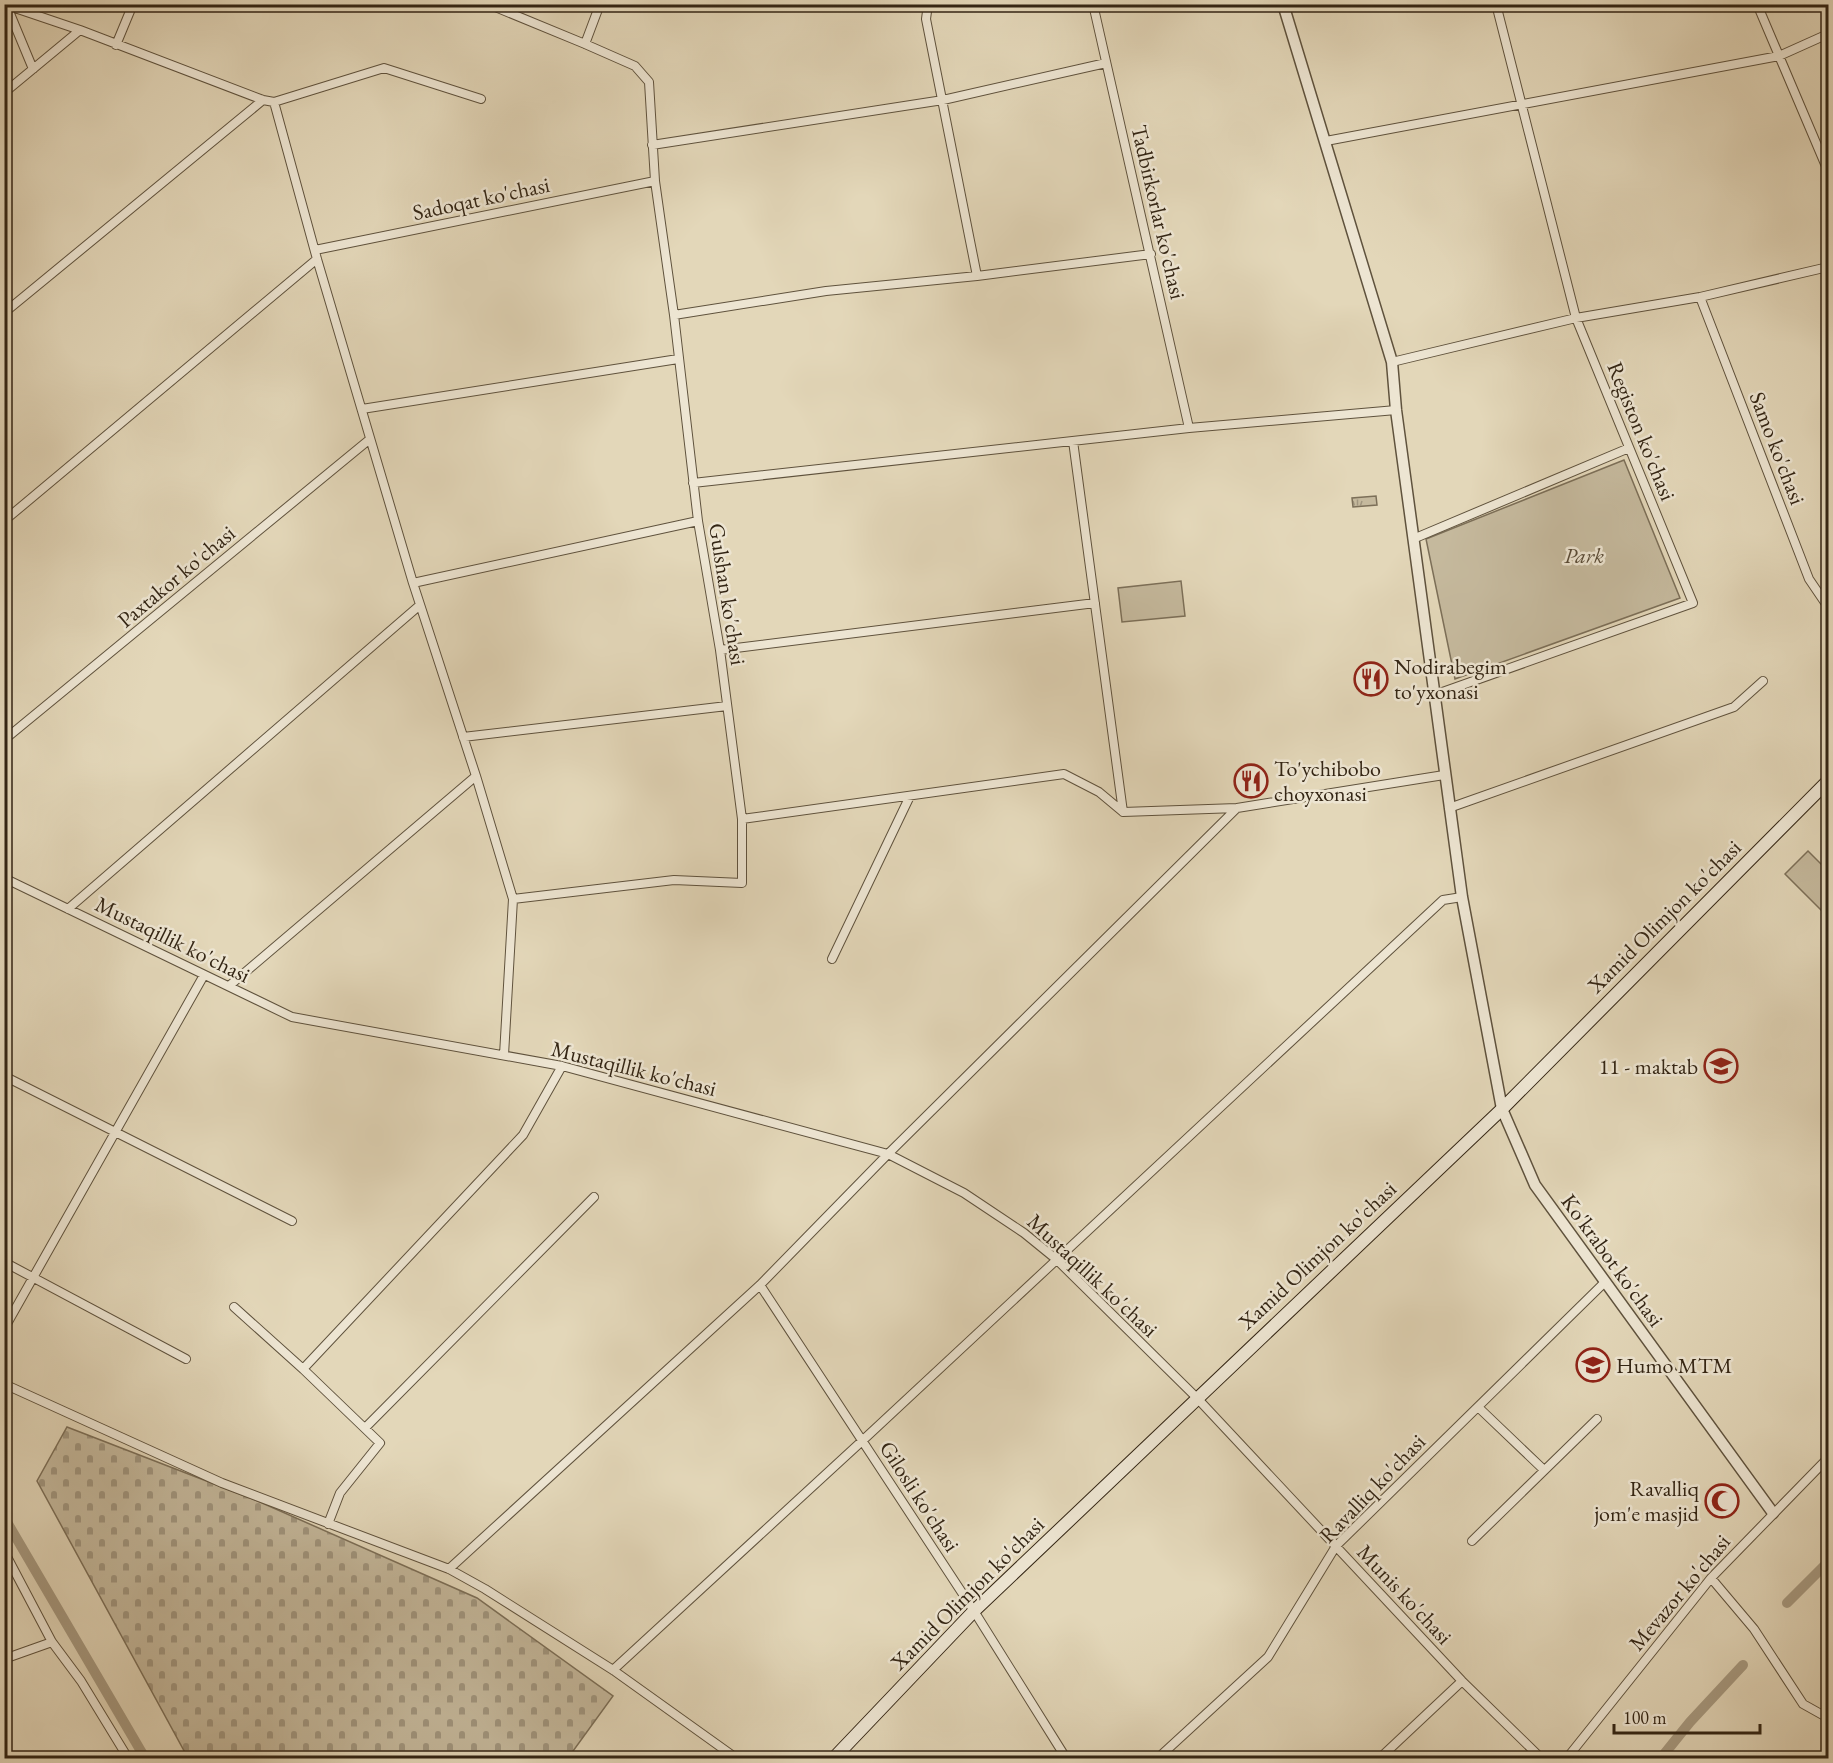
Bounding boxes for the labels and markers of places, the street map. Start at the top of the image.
place label: Nodirabegim to'yxonasi [1394,652,1507,706]
restaurant icon: Nodirabegim to'yxonasi [1353,661,1389,697]
place label: To'ychibobo choyxonasi [1274,754,1381,808]
restaurant icon: To'ychibobo choyxonasi [1233,763,1269,799]
school or university icon: 11 - maktab [1703,1048,1739,1084]
place label: 11 - maktab [1599,1052,1698,1081]
school or university icon: Humo MTM [1575,1347,1611,1383]
place label: Humo MTM [1616,1351,1732,1380]
place label: Ravalliq jom'e masjid [1593,1474,1700,1528]
mosque icon: Ravalliq jom'e masjid [1704,1483,1740,1519]

